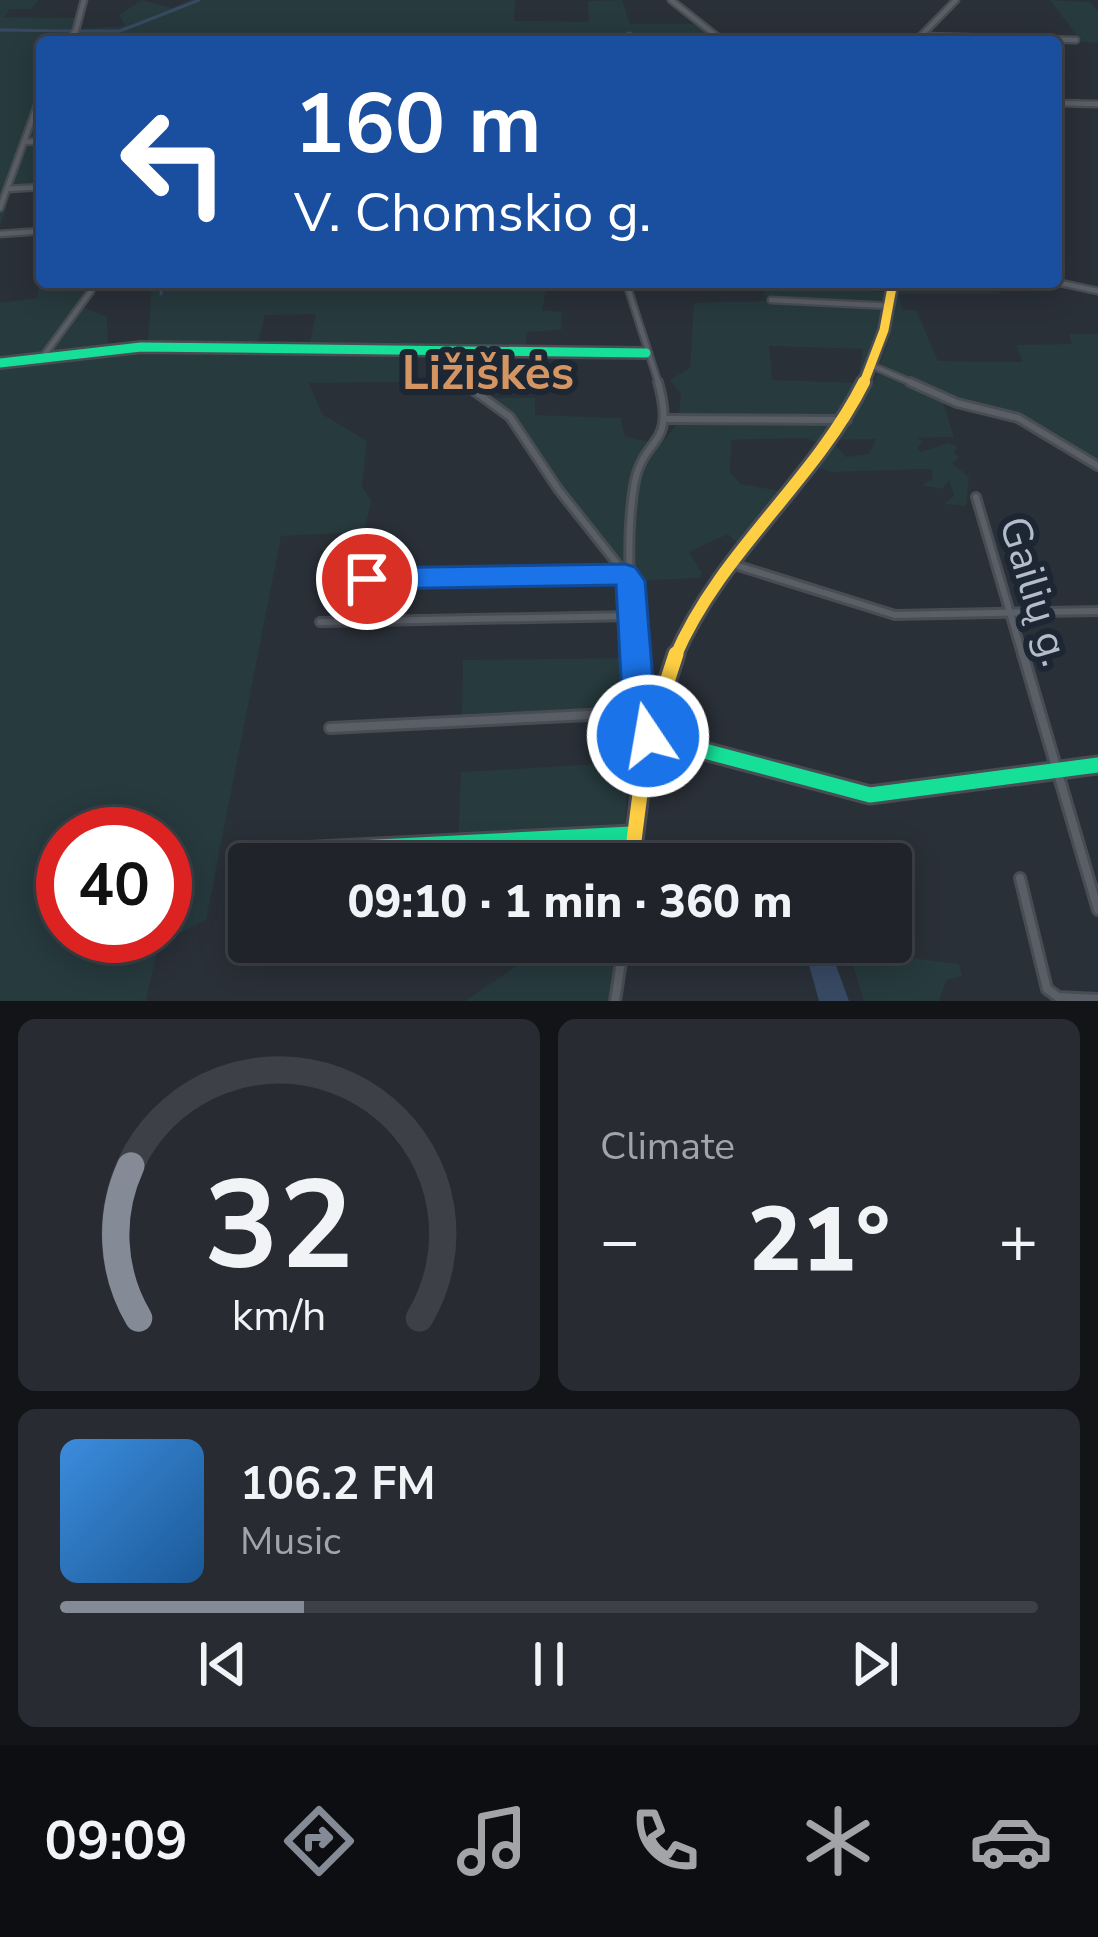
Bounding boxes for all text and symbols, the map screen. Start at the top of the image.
text: 160 m [294,67,542,182]
icon: left [96,84,252,240]
text: V. Chomskio g. [294,176,651,250]
district label: Ližiškės [402,340,574,406]
street label: Gailių g. [985,510,1084,673]
pin [316,528,418,630]
icon: arrive [334,546,400,612]
position arrow [585,673,711,799]
speed limit sign: 40 [36,807,192,963]
text: 09:10 · 1 min · 360 m [347,872,793,933]
text: Climate [600,1120,735,1173]
text: 32 [204,1141,354,1311]
text: 21° [748,1179,890,1302]
text: − [600,1196,640,1286]
text: + [998,1196,1038,1286]
text: km/h [232,1287,326,1345]
text: 106.2 FM [240,1454,436,1515]
text: Music [240,1515,341,1568]
icon: previous [190,1631,256,1697]
icon: pause [516,1631,582,1697]
icon: next [842,1631,908,1697]
icon: directions [277,1799,361,1883]
icon: music [450,1799,534,1883]
icon: phone [623,1799,707,1883]
icon: climate [796,1799,880,1883]
icon: car [969,1799,1053,1883]
text: 09:09 [45,1804,188,1878]

